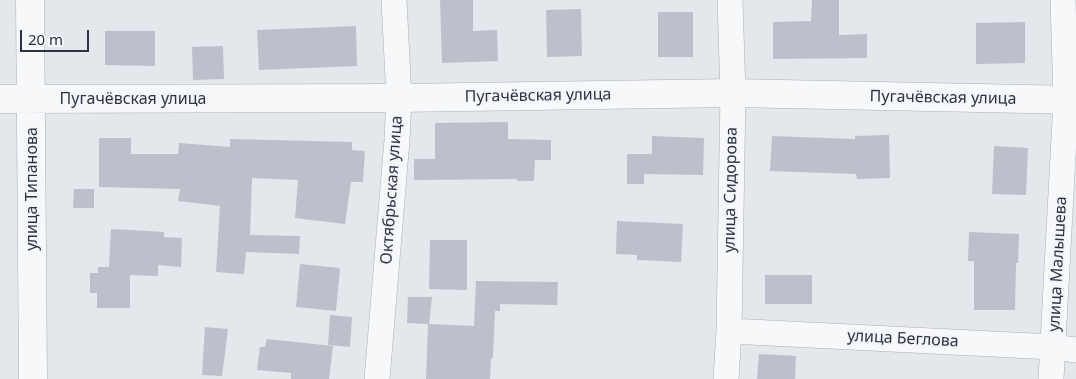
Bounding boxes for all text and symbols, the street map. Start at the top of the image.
scale bar [22,20,91,52]
text: 20 m [28,29,63,49]
street label: Пугачёвская улица [464,85,612,107]
street label: Пугачёвская улица [869,87,1017,109]
street label: Пугачёвская улица [60,89,206,109]
street label: Октябрьская улица [377,115,407,265]
street label: улица Типанова [22,127,42,251]
street label: улица Сидорова [720,127,742,253]
street label: улица Малышева [1045,196,1071,332]
street label: улица Беглова [847,326,959,352]

